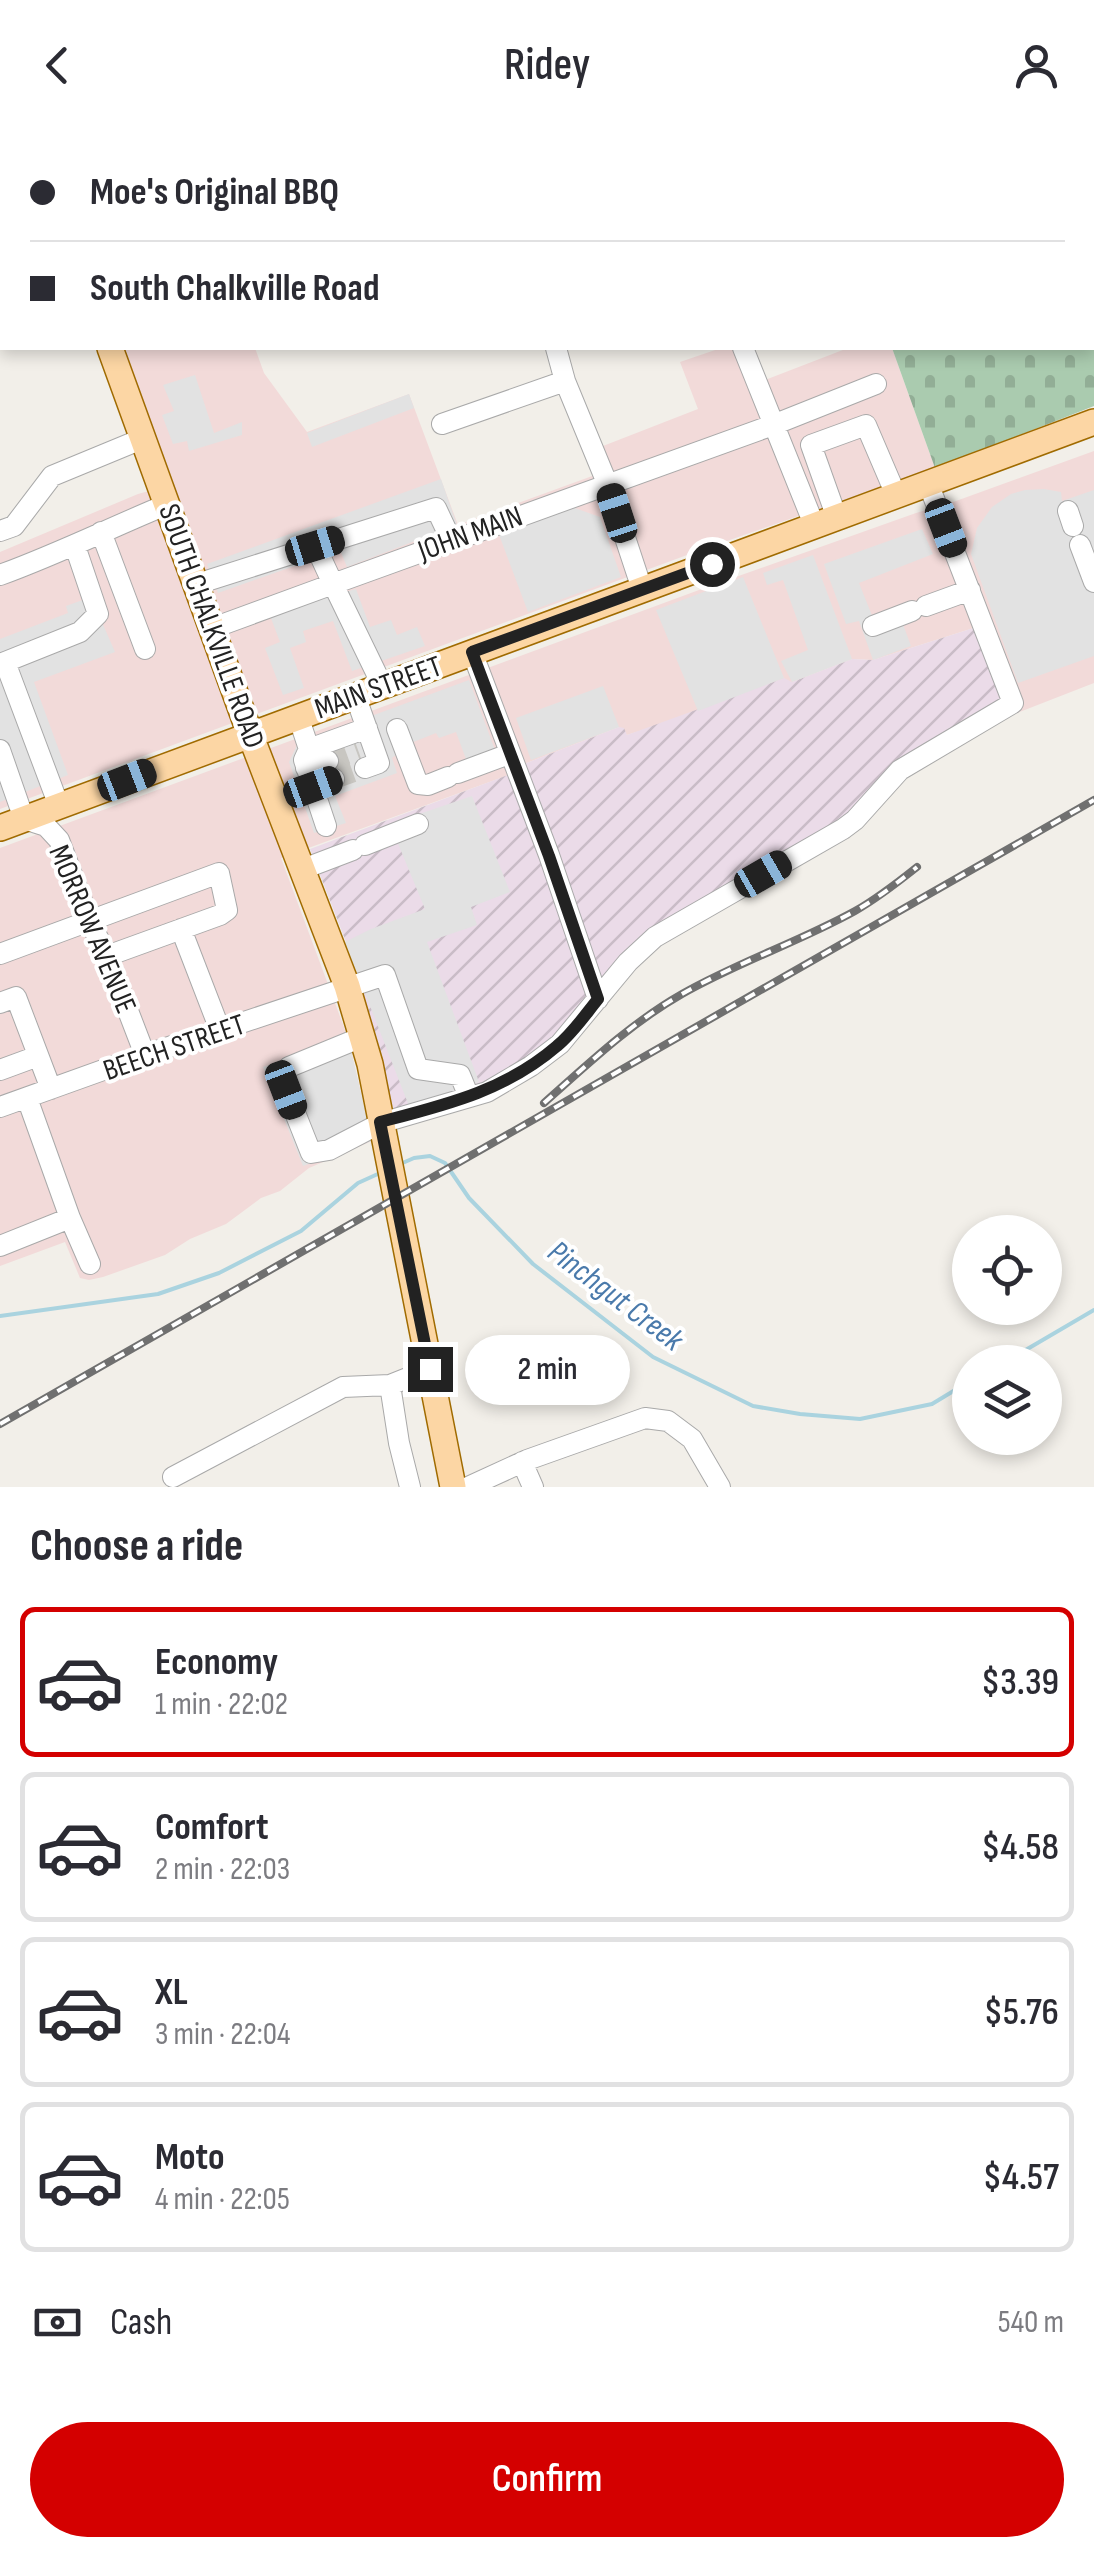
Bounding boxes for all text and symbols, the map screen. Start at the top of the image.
icon: back [30,38,85,93]
text: Ridey [504,38,590,93]
icon: person [1009,38,1064,93]
text: Moe's Original BBQ [90,170,339,215]
text: South Chalkville Road [90,266,379,311]
car [593,480,641,546]
car [921,495,971,561]
street label: SOUTH CHALKVILLE ROAD [150,499,272,753]
street label: JOHN MAIN [412,499,527,570]
car [282,523,348,569]
route start [690,542,735,587]
street label: MAIN STREET [310,648,447,727]
car [94,755,160,805]
car [280,763,346,811]
street label: MORROW AVENUE [40,840,144,1019]
car [730,846,796,902]
street label: BEECH STREET [99,1007,250,1089]
car [261,1057,311,1123]
map controls [952,1215,1062,1455]
button: locate [952,1215,1062,1325]
water label: Pinchgut Creek [540,1233,691,1360]
callout: 2 min [465,1334,630,1404]
button: layers [952,1345,1062,1455]
route end [408,1347,453,1392]
text: 2 min [518,1350,577,1389]
text: Choose a ride [30,1519,243,1574]
icon: car [35,1637,125,1727]
text: Economy [155,1640,278,1685]
text: $3.39 [981,1660,1059,1705]
text: 1 min · 22:02 [155,1685,288,1724]
icon: car [35,1802,125,1892]
text: Comfort [155,1805,269,1850]
text: $4.58 [981,1825,1059,1870]
text: 2 min · 22:03 [155,1850,290,1889]
icon: car [35,1967,125,2057]
text: XL [155,1970,188,2015]
text: $5.76 [984,1990,1059,2035]
text: 3 min · 22:04 [155,2015,290,2054]
icon: car [35,2132,125,2222]
text: Moto [155,2135,225,2180]
text: $4.57 [983,2155,1059,2200]
text: 4 min · 22:05 [155,2180,290,2219]
icon: cash [30,2295,85,2350]
text: Cash [110,2300,172,2345]
text: 540 m [998,2303,1064,2342]
button: Confirm [30,2422,1064,2537]

